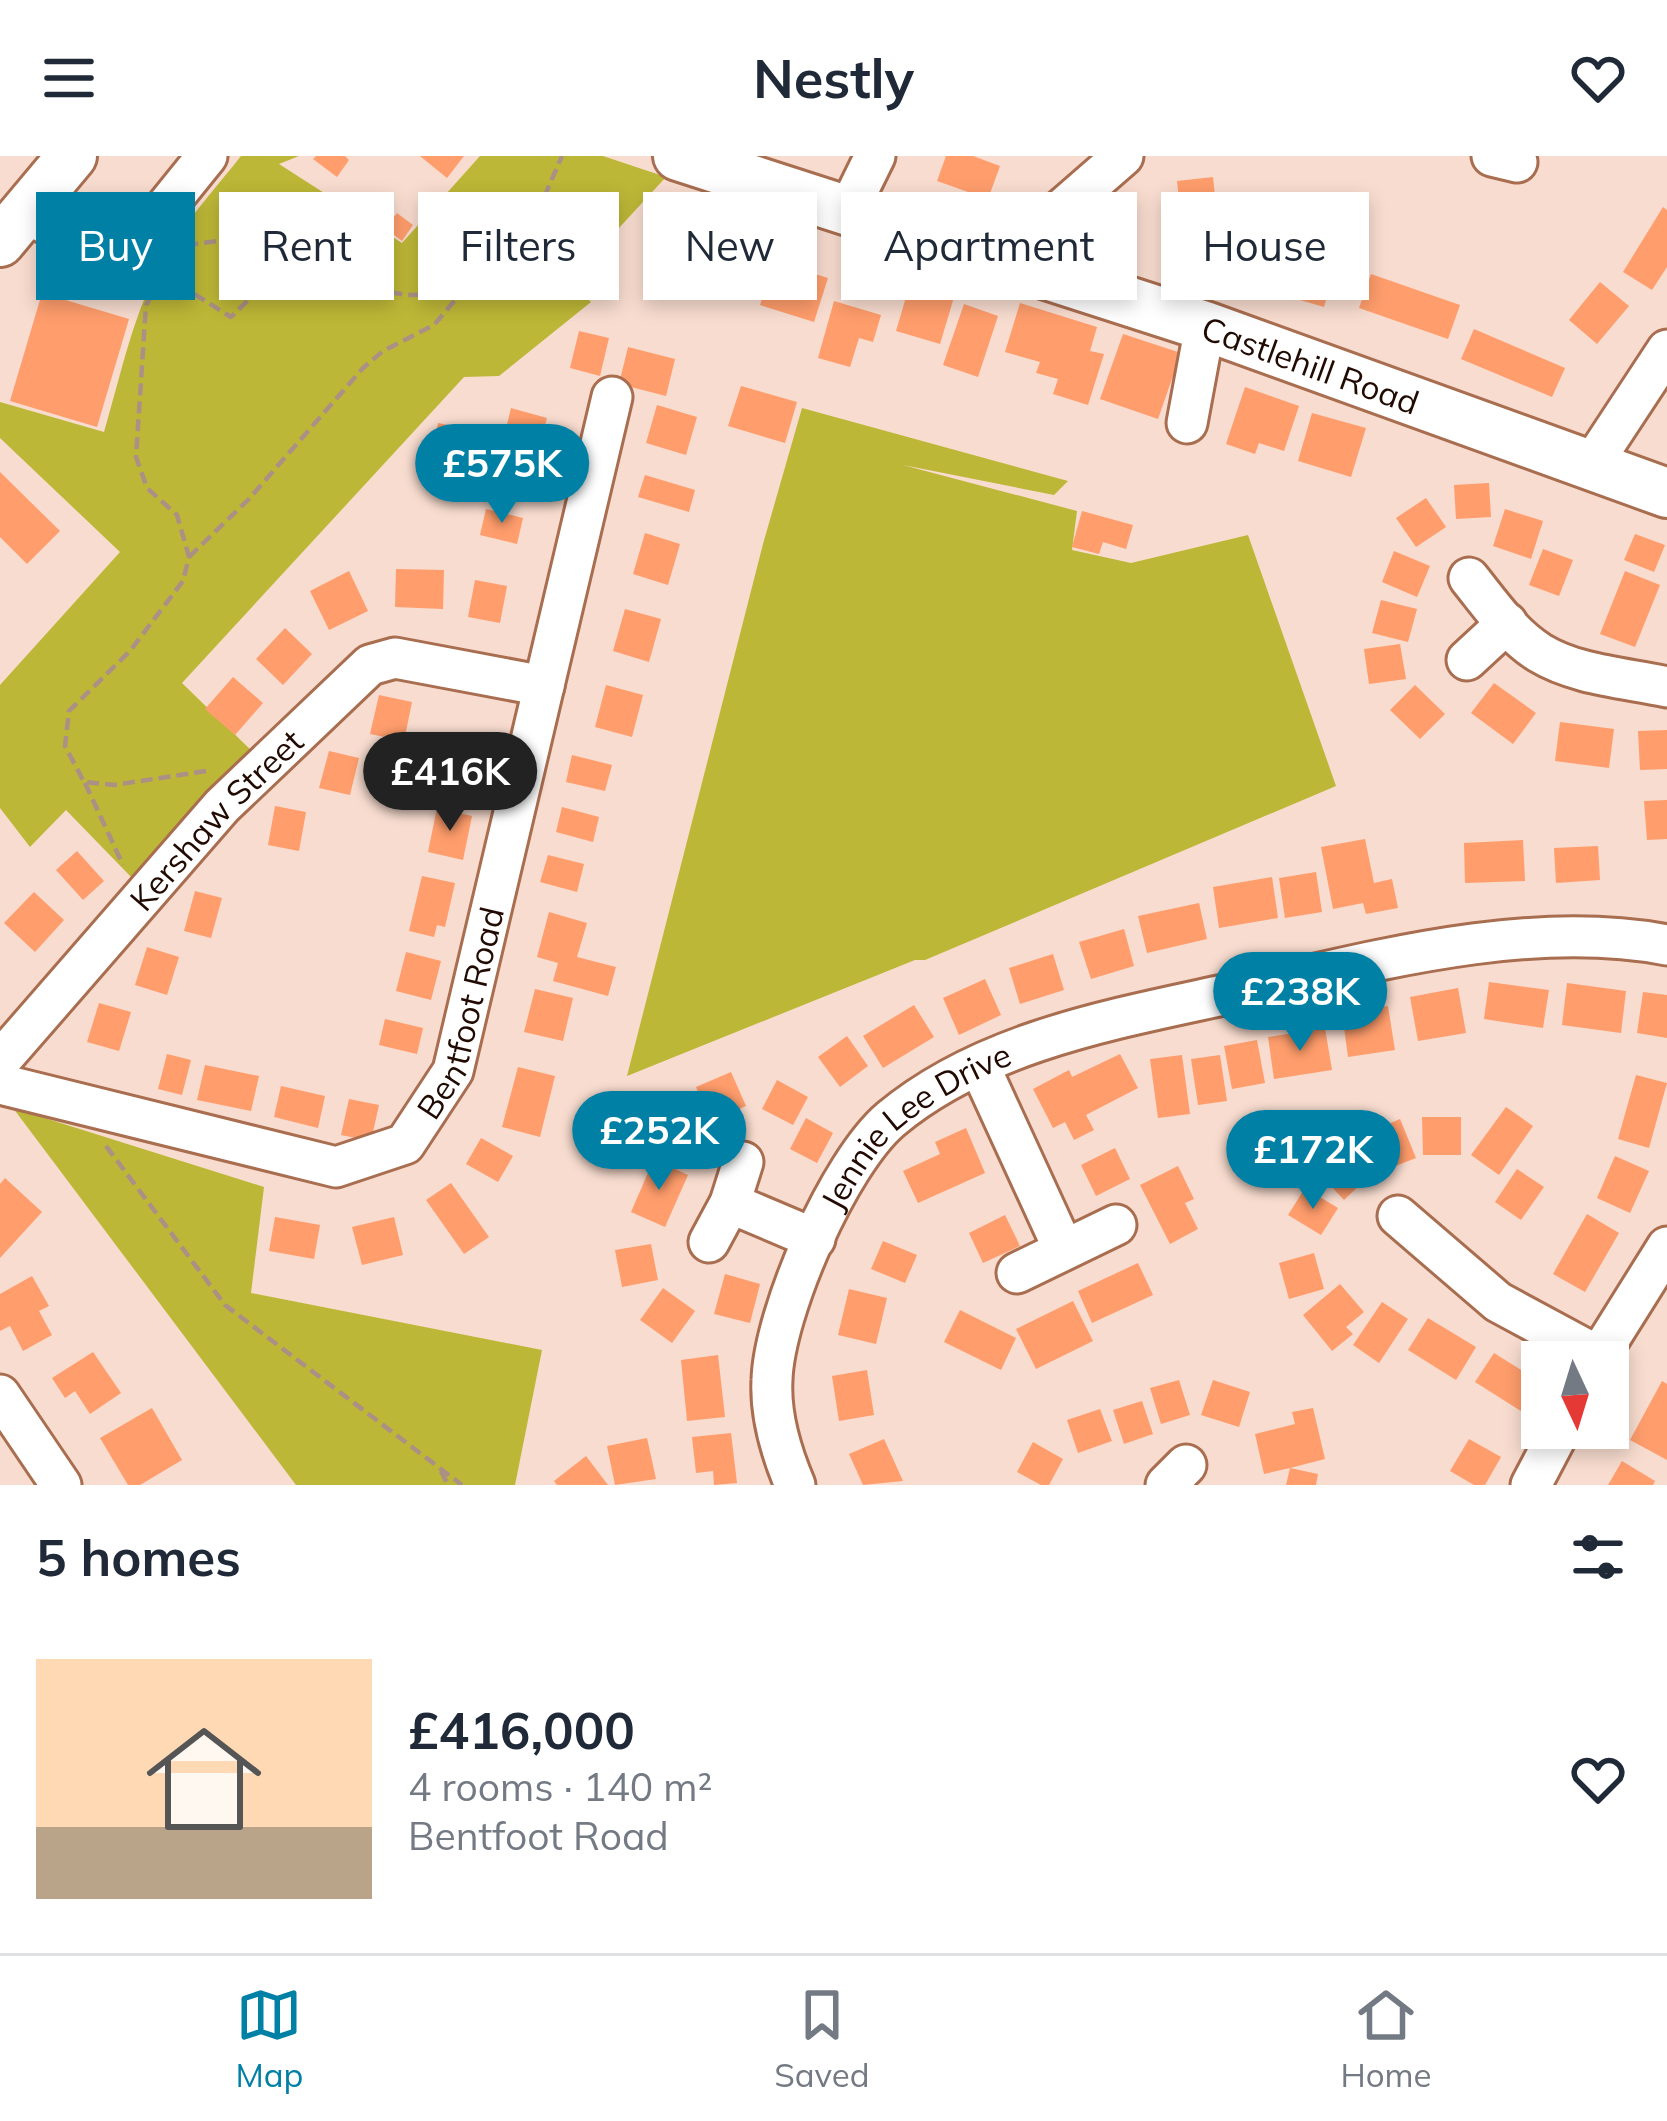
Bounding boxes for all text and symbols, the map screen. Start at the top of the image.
text: Nestly [753,44,914,112]
icon: menu [36,45,102,111]
icon: heart [1565,45,1631,111]
chip: Buy [36,192,195,300]
chip: Rent [219,192,394,300]
chip: Filters [418,192,619,300]
chip: New [643,192,817,300]
chip: Apartment [841,192,1137,300]
chip: House [1161,192,1369,300]
street label: Castlehill Road [1196,306,1425,422]
pin: £575K [418,424,586,526]
text: £575K [442,438,562,487]
street label: Kershaw Street [120,720,311,918]
pin: £416K [366,732,534,834]
text: £416K [390,746,510,795]
street label: Bentfoot Road [407,903,512,1126]
pin: £238K [1216,952,1384,1054]
text: £238K [1240,966,1360,1015]
street label: Jennie Lee Drive [811,1033,1016,1216]
pin: £252K [575,1091,743,1193]
text: £252K [599,1105,719,1154]
pin: £172K [1229,1110,1397,1212]
text: £172K [1253,1124,1373,1173]
north arrow [1521,1341,1629,1449]
map controls [1521,1341,1629,1449]
icon: filters [1565,1524,1631,1590]
text: 5 homes [36,1525,241,1589]
text: £416,000 [408,1698,635,1762]
icon: home [132,1707,276,1851]
icon: heart [1565,1746,1631,1812]
text: 4 rooms · 140 m² [408,1762,712,1811]
text: Bentfoot Road [408,1811,669,1860]
tab: Map [235,1982,303,2095]
tab: Saved [774,1982,870,2095]
tab: Home [1340,1982,1432,2095]

